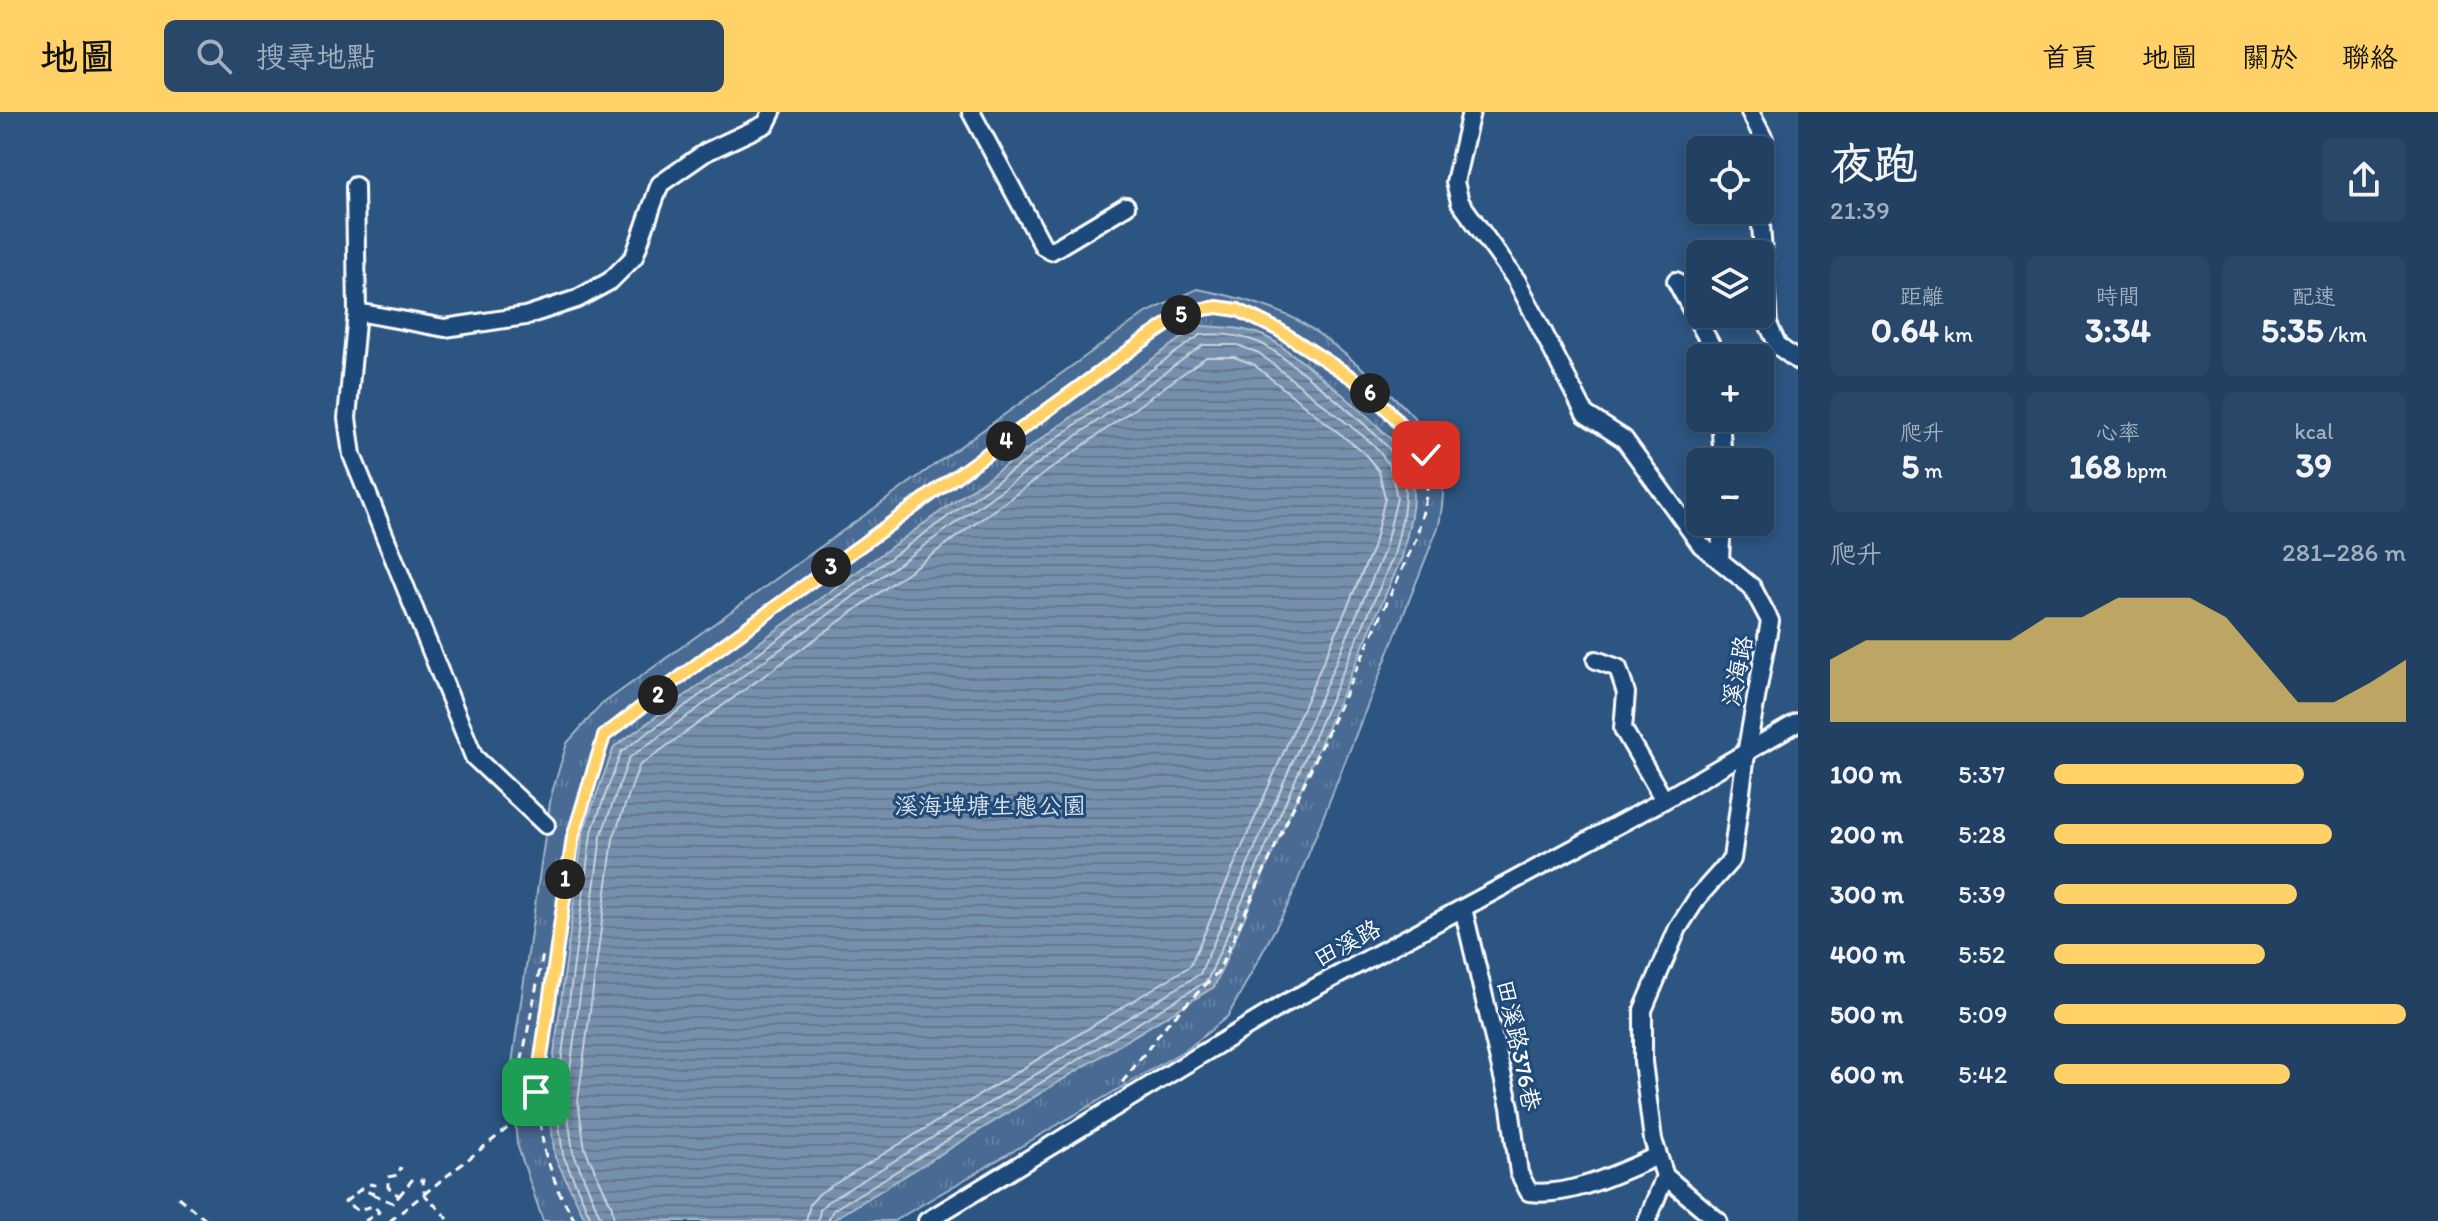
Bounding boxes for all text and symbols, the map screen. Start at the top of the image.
search box [164,20,724,92]
text: 地圖 [40,34,116,80]
icon: search [192,34,236,78]
text: 搜尋地點 [256,38,376,75]
text: 首頁 [2042,40,2098,74]
text: 地圖 [2142,40,2198,74]
text: 關於 [2242,40,2298,74]
text: 聯絡 [2342,40,2398,74]
map controls [1686,136,1774,536]
button: locate [1686,136,1774,224]
text: 夜跑 [1830,137,1918,190]
button: share [2322,138,2406,222]
text: 21:39 [1830,194,1890,226]
button: layers [1686,240,1774,328]
text: 距離 [1900,283,1944,310]
text: 時間 [2096,283,2140,310]
text: 配速 [2292,283,2336,310]
pin: 5 [1161,295,1201,335]
text: 5 [1175,301,1187,328]
text: 0.64 [1871,310,1939,351]
text: 3:34 [2085,310,2151,351]
text: 5:35 [2261,310,2324,351]
text: km [1939,321,1973,348]
text: /km [2324,321,2367,348]
button: + [1686,344,1774,432]
pin: 6 [1350,373,1390,413]
text: 6 [1364,379,1376,406]
text: kcal [2294,418,2334,445]
text: 爬升 [1900,419,1944,446]
text: 心率 [2096,419,2140,446]
pin: 4 [986,421,1026,461]
pin [1392,421,1460,489]
text: 4 [999,427,1013,454]
icon: check [1404,433,1448,477]
text: 39 [2296,445,2332,486]
text: 5 [1901,446,1919,487]
text: 168 [2069,446,2121,487]
button: − [1686,448,1774,536]
text: m [1919,457,1943,484]
text: bpm [2121,457,2167,484]
text: 281–286 m [2282,536,2406,568]
text: 爬升 [1830,538,1882,570]
pin: 3 [811,547,851,587]
text: 3 [825,553,837,580]
street label: 溪海路 [1716,633,1758,709]
pin: 2 [638,675,678,715]
text: 2 [652,681,664,708]
text: 100 m [1830,758,1902,790]
text: 5:37 [1958,758,2005,790]
park label: 溪海埤塘生態公園 [894,791,1086,820]
text: 200 m [1830,818,1903,850]
text: 5:28 [1958,818,2006,850]
pin: 1 [545,859,585,899]
text: 1 [560,865,570,892]
text: 300 m [1830,878,1904,910]
text: 5:39 [1958,878,2006,910]
street label: 田溪路 [1308,913,1386,973]
text: 400 m [1830,938,1905,970]
text: 5:52 [1958,938,2005,970]
street label: 田溪路376巷 [1491,977,1547,1113]
text: 500 m [1830,998,1903,1030]
text: 5:09 [1958,998,2008,1030]
pin [502,1058,570,1126]
text: 600 m [1830,1058,1904,1090]
text: 5:42 [1958,1058,2007,1090]
icon: arrive [514,1070,558,1114]

